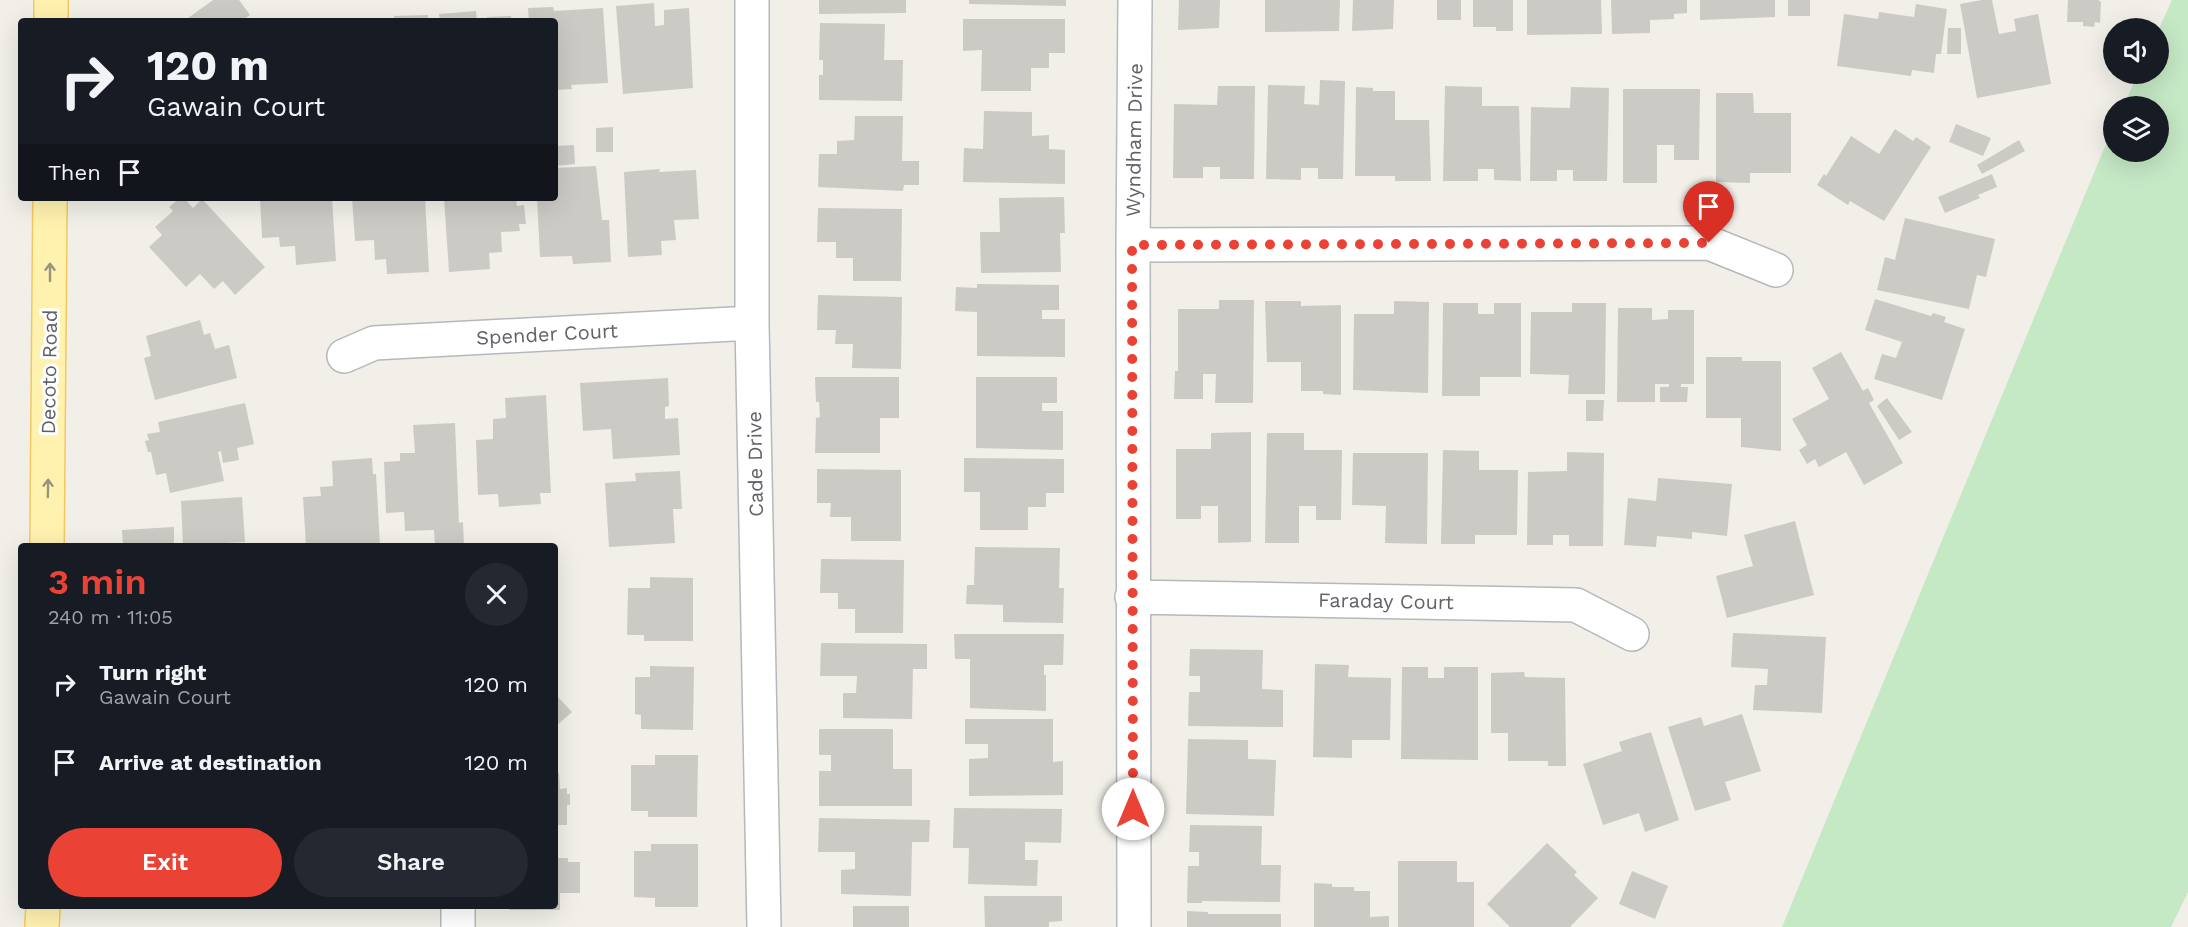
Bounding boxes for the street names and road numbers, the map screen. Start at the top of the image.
street label: Wyndham Drive [1121,63,1147,217]
street label: Decoto Road [36,309,62,435]
street label: Spender Court [476,318,619,350]
street label: Cade Drive [742,411,768,517]
street label: Faraday Court [1318,588,1455,614]

